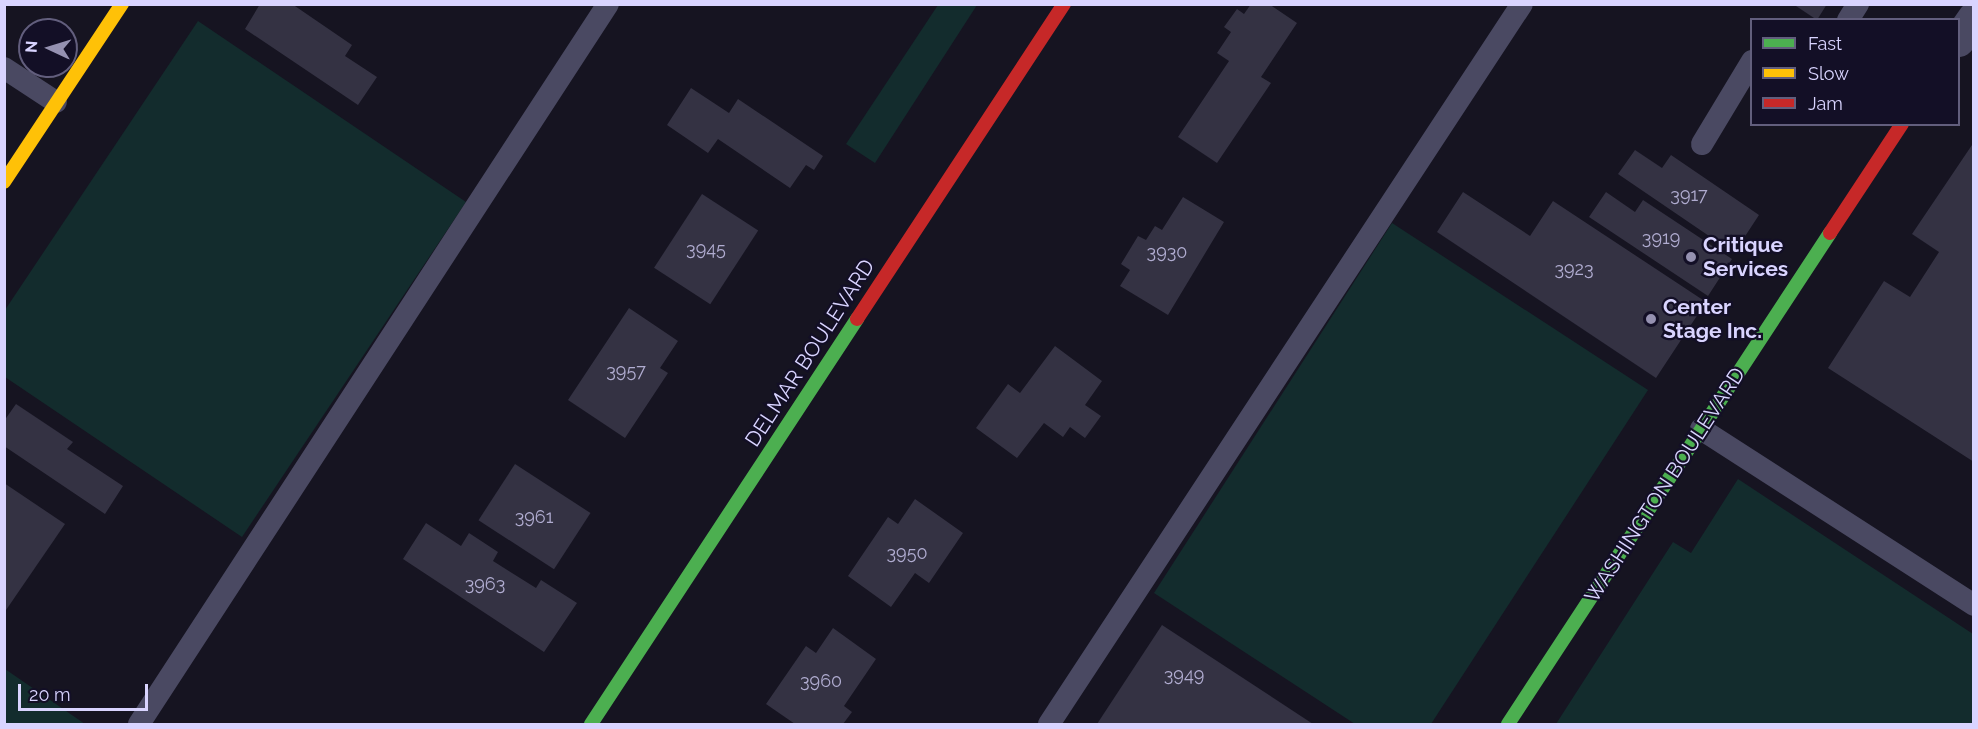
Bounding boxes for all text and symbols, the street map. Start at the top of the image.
north arrow [18,18,78,78]
legend [1750,18,1960,126]
text: Fast [1808,33,1842,54]
text: N [22,40,41,54]
text: Slow [1808,63,1849,84]
text: Jam [1808,93,1843,114]
house number: 3917 [1670,184,1708,206]
house number: 3919 [1642,227,1680,249]
place label: Critique Services [1703,232,1788,282]
house number: 3945 [686,238,726,260]
house number: 3930 [1147,241,1187,263]
marker: Critique Services [1684,250,1698,264]
street label: DELMAR BOULEVARD [740,255,880,451]
house number: 3923 [1554,258,1594,280]
place label: Center Stage Inc. [1663,294,1762,344]
marker: Center Stage Inc. [1644,312,1658,326]
house number: 3957 [606,360,646,382]
street label: WASHINGTON BOULEVARD [1579,363,1751,607]
house number: 3961 [515,506,553,528]
house number: 3950 [887,542,927,564]
house number: 3963 [465,573,505,595]
house number: 3949 [1164,664,1204,686]
house number: 3960 [800,670,842,692]
scale bar [21,672,152,710]
text: 20 m [29,684,71,705]

